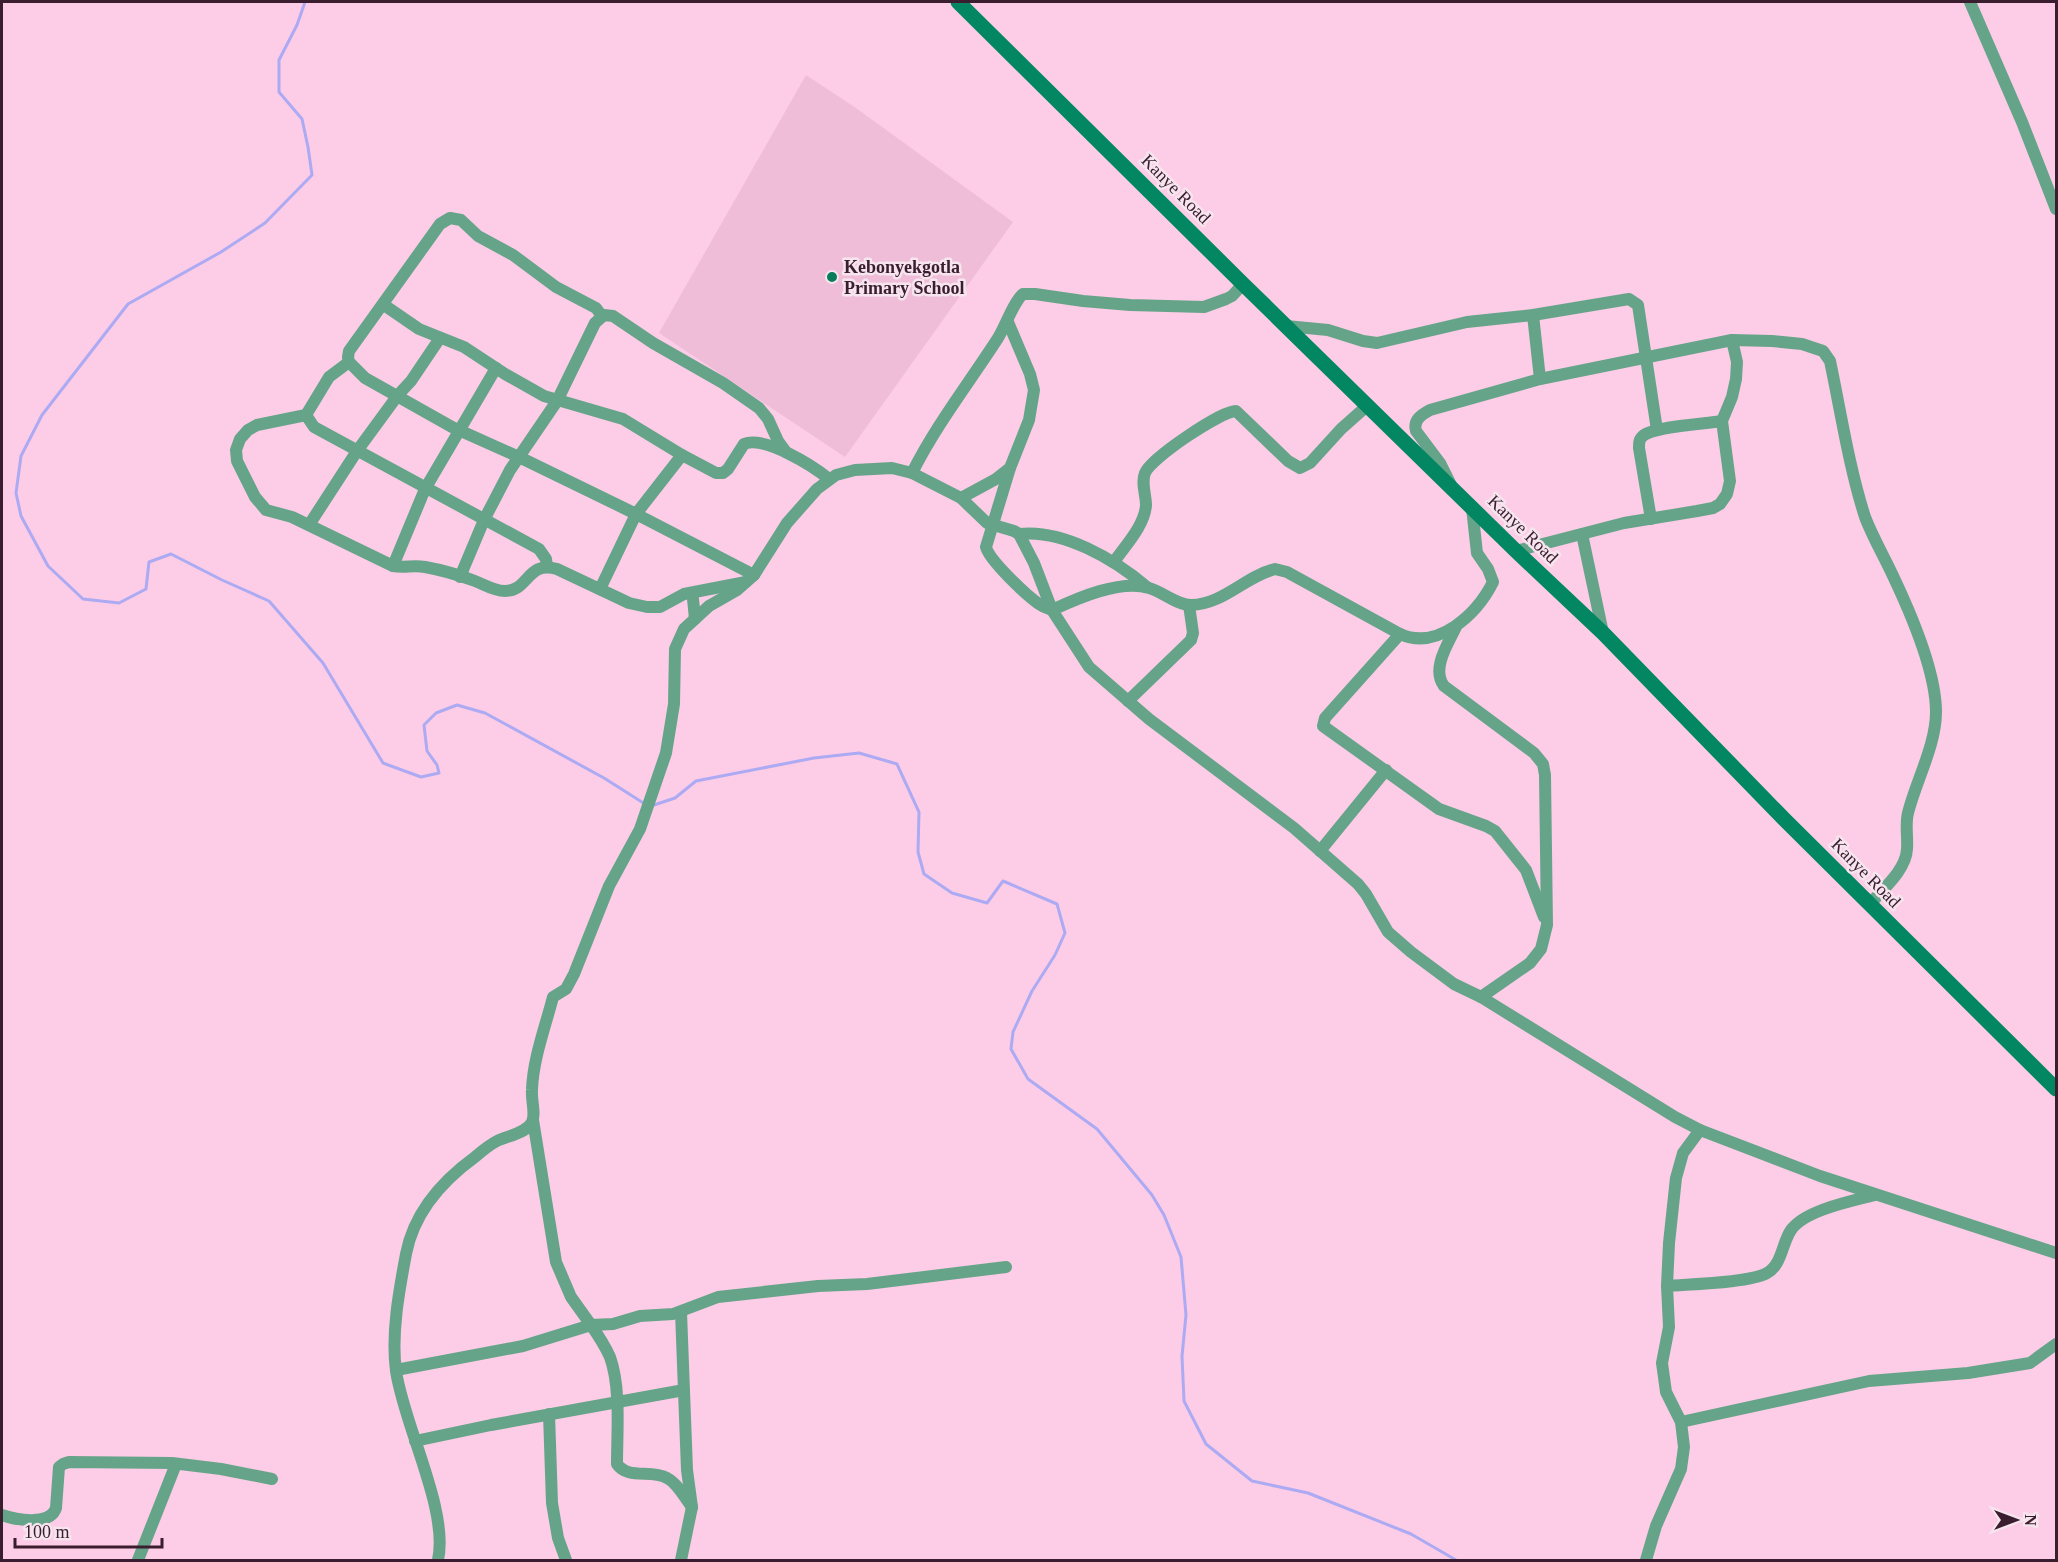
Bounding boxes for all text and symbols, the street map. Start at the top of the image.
street label: Kanye Road [1137,150,1215,228]
place label: Kebonyekgotla Primary School [844,257,964,298]
marker: Kebonyekgotla Primary School [825,270,839,284]
street label: Kanye Road [1484,491,1562,567]
street label: Kanye Road [1827,834,1905,912]
north arrow [1986,1490,2046,1550]
scale bar [15,1511,162,1549]
text: N [2022,1514,2039,1526]
text: 100 m [24,1522,70,1542]

